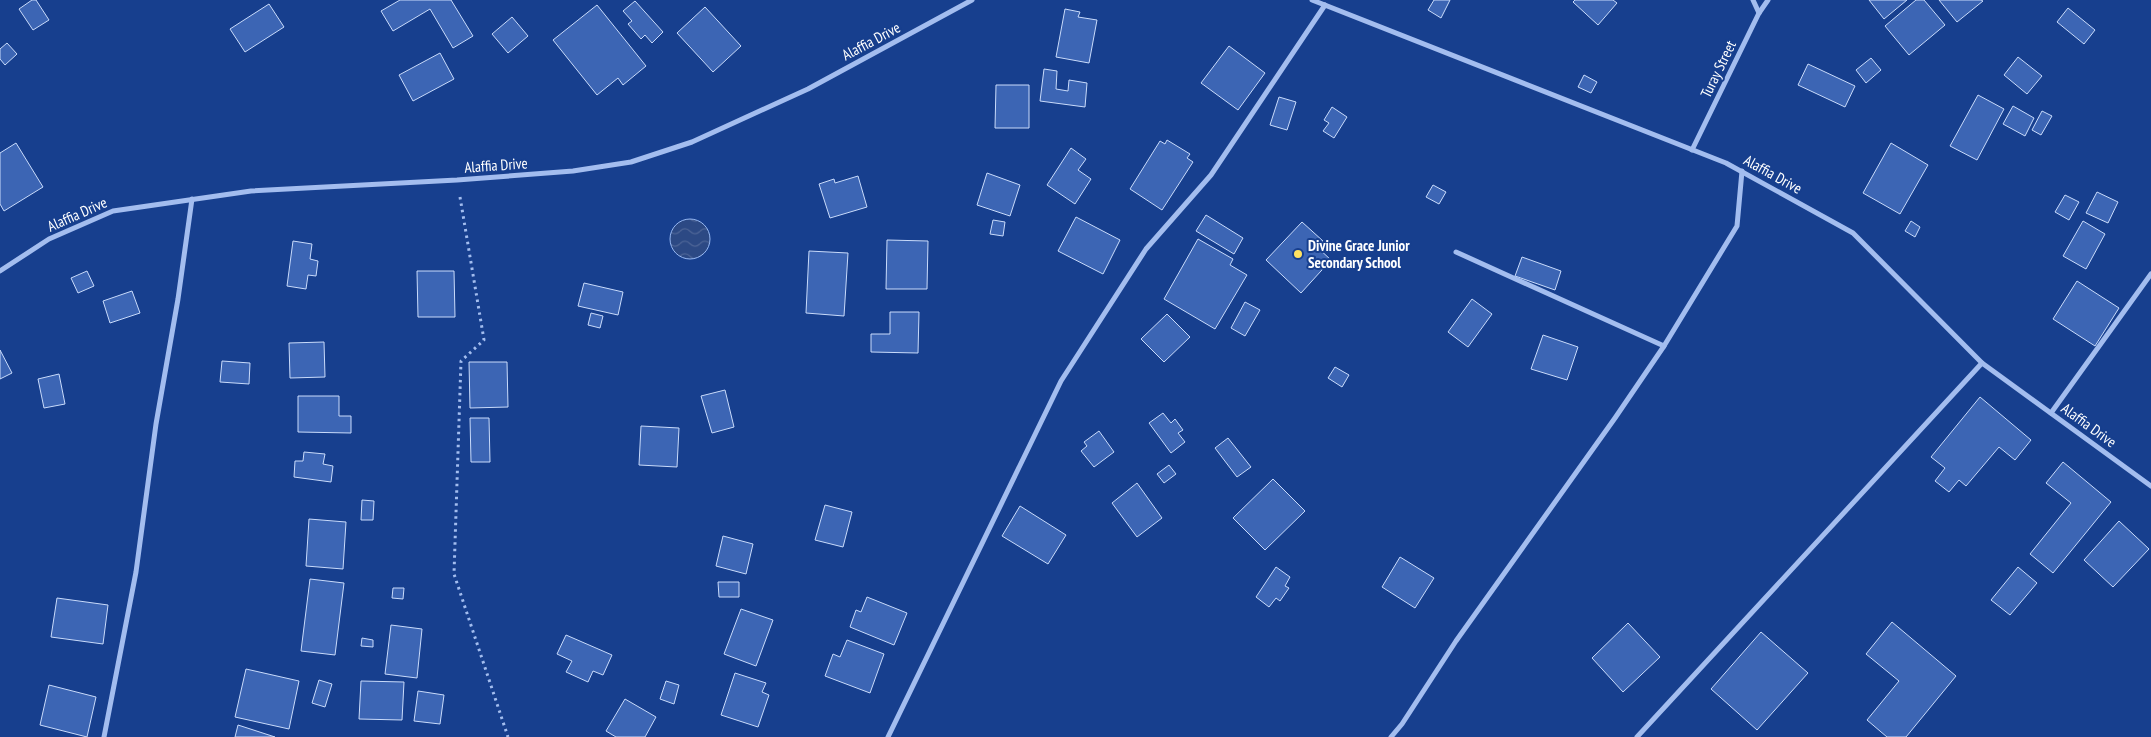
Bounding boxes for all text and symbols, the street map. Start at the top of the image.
street label: Alaffia Drive [839,18,903,64]
street label: Turay Street [1696,37,1740,101]
street label: Alaffia Drive [1741,150,1805,198]
street label: Alaffia Drive [464,153,528,177]
street label: Alaffia Drive [44,192,110,236]
place label: Divine Grace Junior Secondary School [1308,236,1410,272]
marker: Divine Grace Junior Secondary School [1292,248,1304,260]
street label: Alaffia Drive [2058,399,2120,451]

